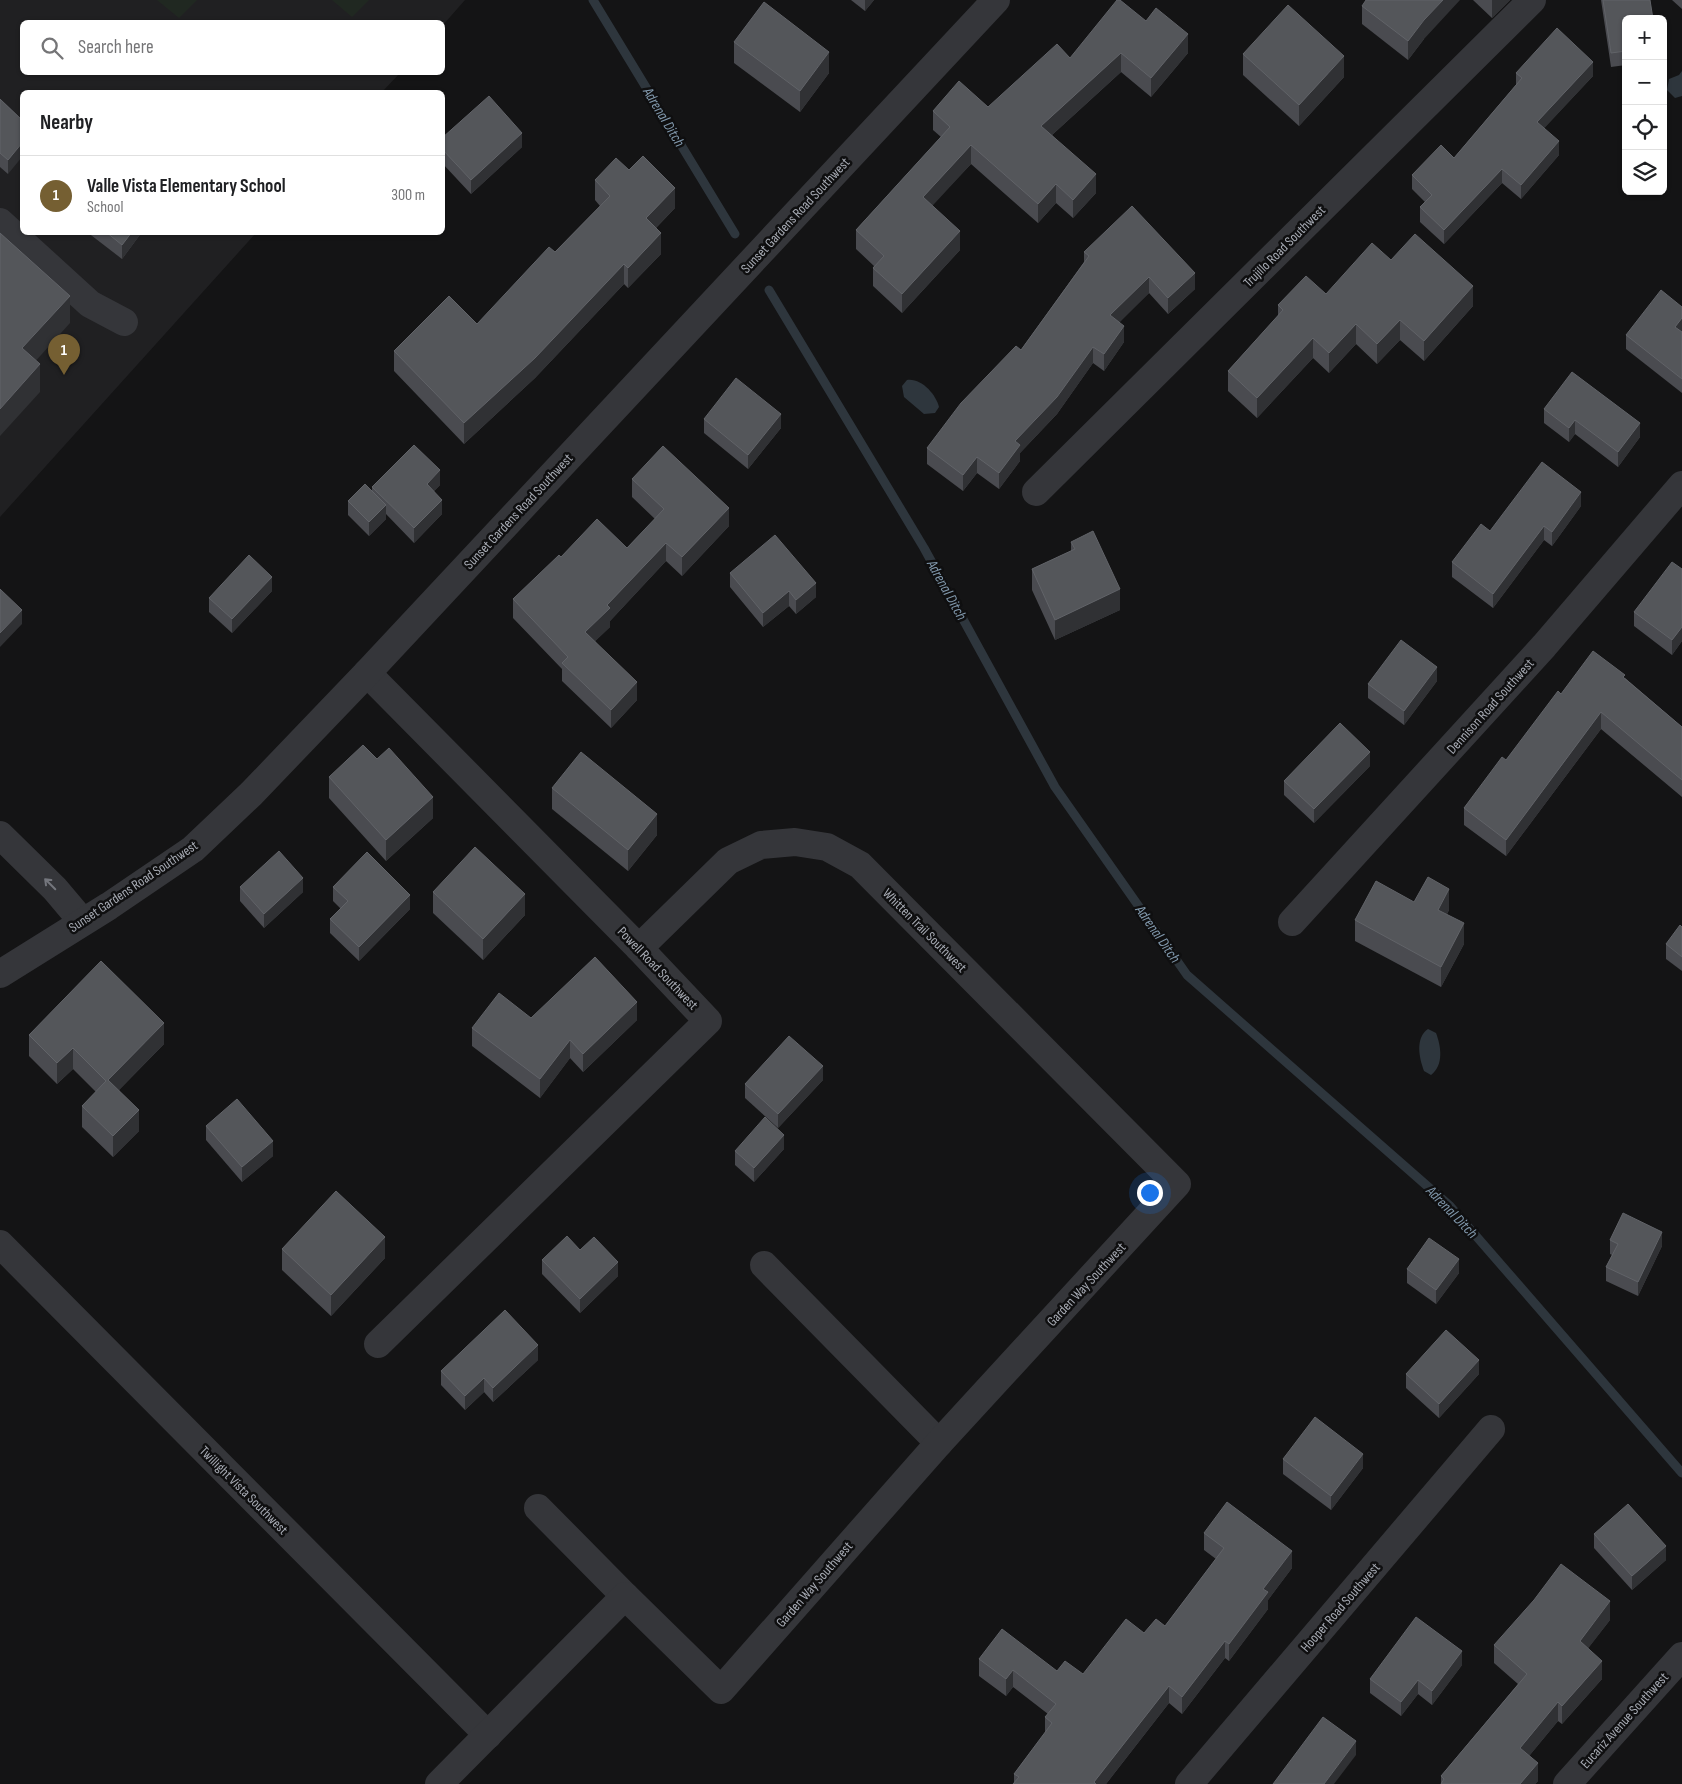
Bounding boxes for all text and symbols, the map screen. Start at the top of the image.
map controls [1622,15,1667,195]
button: + [1622,15,1667,60]
search box [20,20,445,75]
icon: search [38,34,66,62]
text: Search here [78,36,154,59]
button: − [1622,60,1667,105]
water label: Adrenal Ditch [638,83,689,150]
button: locate [1622,105,1667,150]
text: Nearby [40,110,93,135]
button: layers [1622,150,1667,195]
street label: Sunset Gardens Road Southwest [737,154,853,277]
text: Valle Vista Elementary School [87,175,286,198]
text: 1 [53,186,59,205]
text: 300 m [391,186,425,205]
text: School [87,198,123,217]
street label: Trujillo Road Southwest [1240,202,1329,291]
pin: 1 [48,334,80,375]
street label: Sunset Gardens Road Southwest [460,450,576,573]
water label: Adrenal Ditch [922,556,971,624]
street label: Dennison Road Southwest [1443,655,1538,757]
street label: Sunset Gardens Road Southwest [66,837,201,936]
one-way arrow [43,878,56,890]
street label: Whitten Trail Southwest [879,885,970,976]
water label: Adrenal Ditch [1130,901,1184,967]
street label: Powell Road Southwest [614,923,702,1013]
your location [1137,1180,1163,1206]
water label: Adrenal Ditch [1421,1181,1481,1243]
street label: Garden Way Southwest [1043,1239,1129,1330]
street label: Twillight Vista Southwest [196,1443,291,1538]
street label: Garden Way Southwest [773,1538,856,1631]
street label: Hooper Road Southwest [1297,1559,1384,1655]
street label: Eucariz Avenue Southwest [1577,1669,1672,1772]

